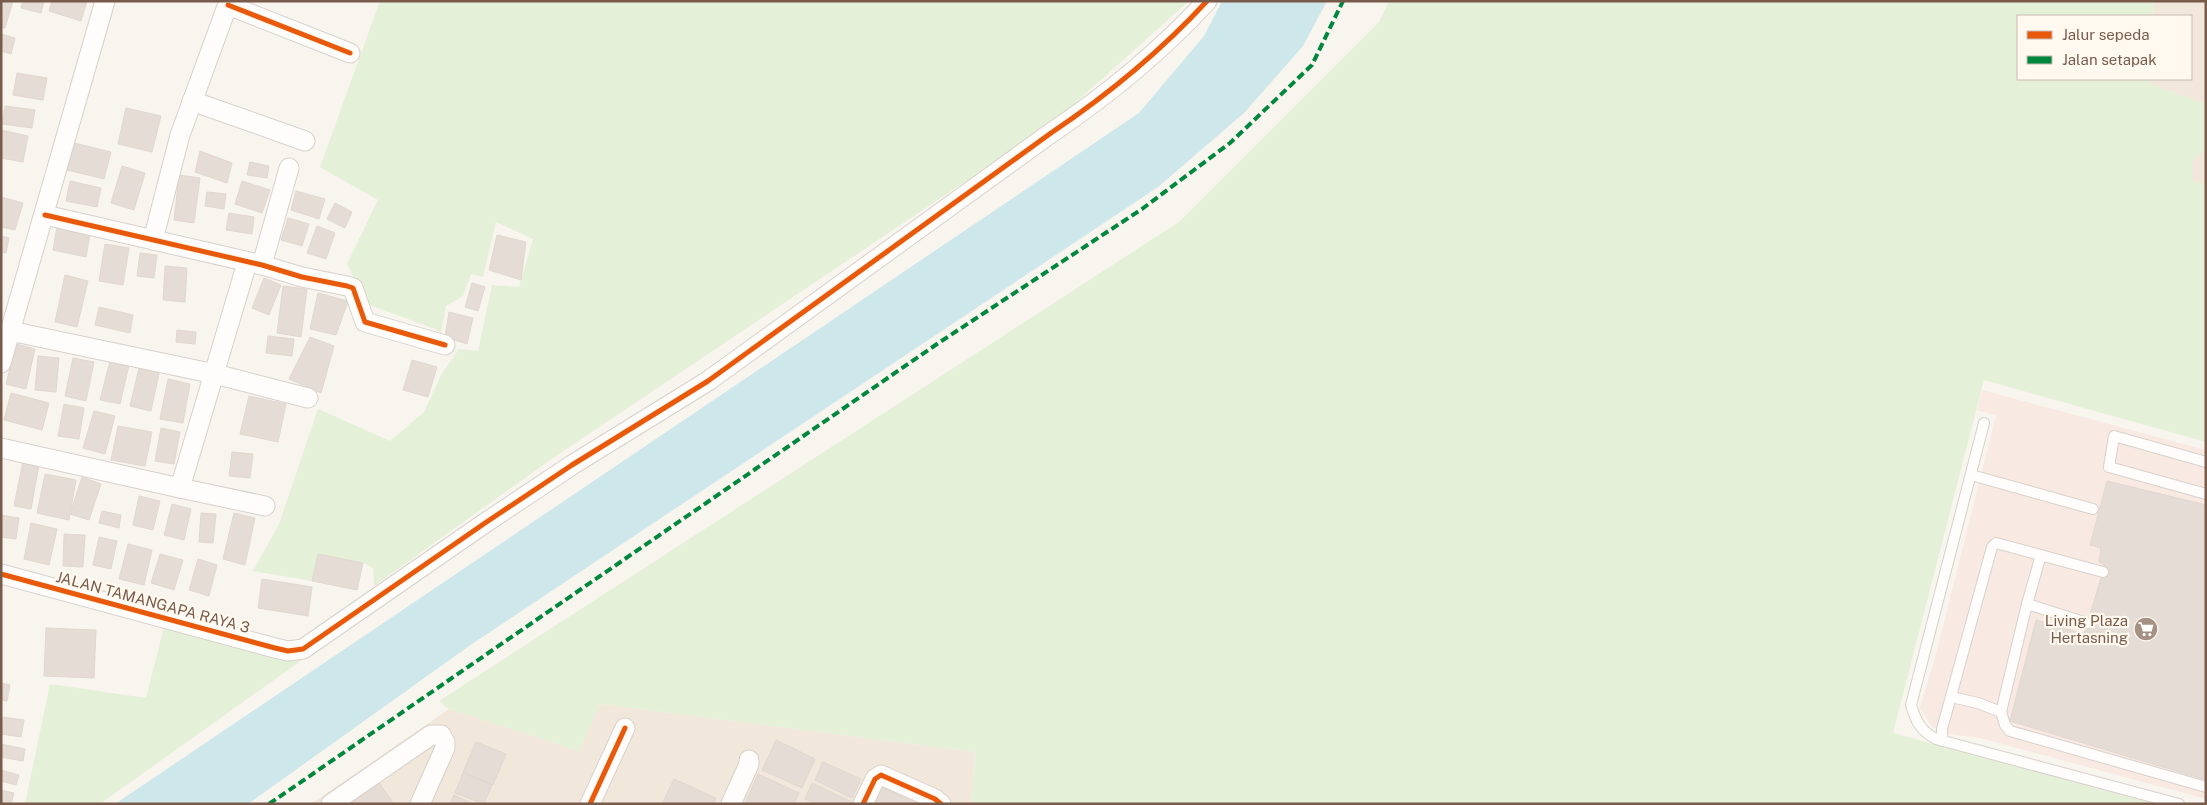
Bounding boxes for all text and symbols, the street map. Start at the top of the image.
legend [2017,15,2192,80]
text: Jalur sepeda [2062,26,2150,43]
text: Jalan setapak [2062,51,2157,68]
street label: JALAN TAMANGAPA RAYA 3 [54,568,252,636]
place label: Living Plaza Hertasning [2045,612,2128,646]
supermarket icon: Living Plaza Hertasning [2133,616,2159,642]

